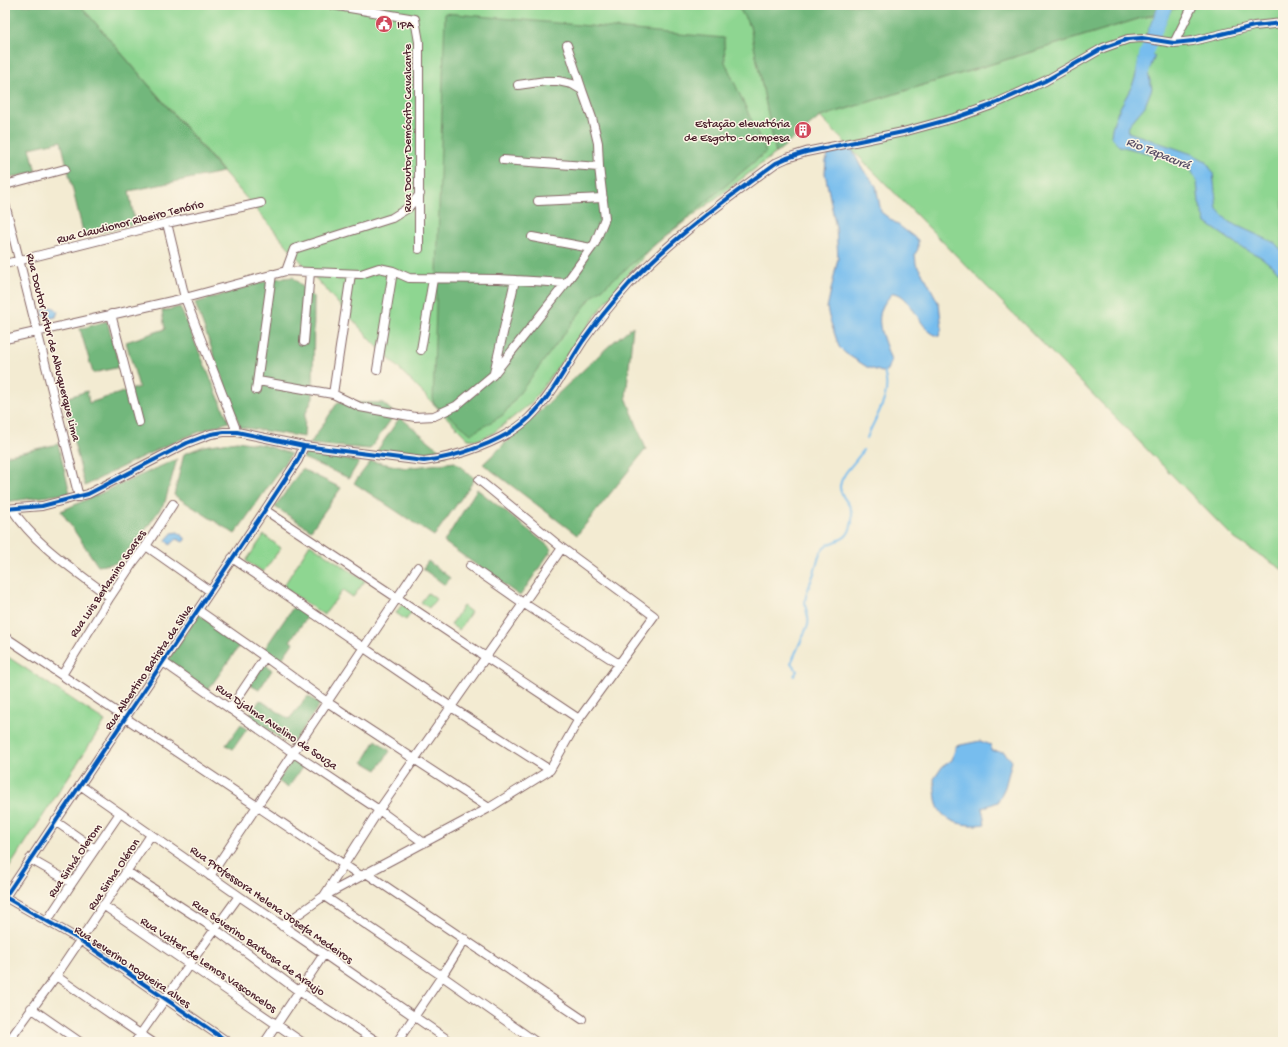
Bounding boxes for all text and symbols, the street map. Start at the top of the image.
public building icon: IPA [374,14,394,34]
place label: IPA [397,19,415,33]
street label: Rua Doutor Demócrito Cavalcante [402,43,416,212]
place label: Estação elevatória de Esgoto - Compesa [684,118,790,146]
building icon: Estação elevatória de Esgoto - Compesa [793,120,813,140]
water label: Rio Tapacurá [1124,135,1193,174]
street label: Rua Claudionor Ribeiro Tenório [56,198,205,248]
street label: Rua Doutor Artur de Albuquerque Lima [22,252,82,443]
street label: Rua Luis Berlamino Soares [68,527,150,640]
street label: Rua Albertino Batista da Silva [102,602,197,734]
street label: Rua Djalma Avelino de Souza [212,682,340,774]
street label: Rua Sinhá Olerom [46,821,106,901]
street label: Rua Sinha Oléron [86,836,144,914]
street label: Rua Professora Helena Josefa Medeiros [187,844,356,968]
street label: Rua Severino Barbosa de Araujo [189,897,327,1000]
street label: Rua Valter de Lemos Vasconcelos [137,915,279,1017]
street label: Rua severino nogueira alves [71,923,193,1012]

